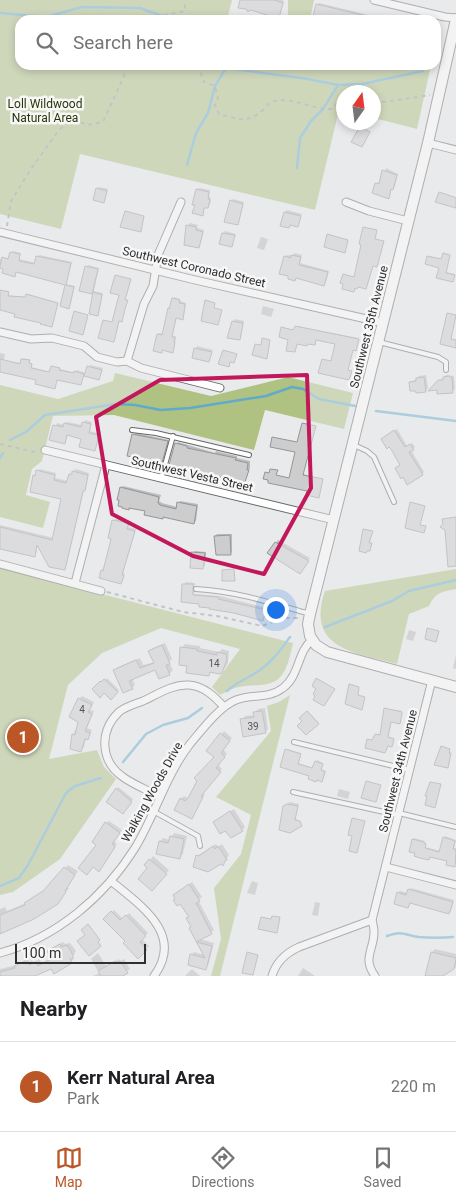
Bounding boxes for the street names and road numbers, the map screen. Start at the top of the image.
street label: Southwest Coronado Street [121,244,267,290]
street label: Southwest 35th Avenue [347,264,391,390]
street label: Southwest Vesta Street [130,453,254,495]
street label: Southwest 34th Avenue [376,708,420,834]
street label: Walking Woods Drive [119,739,185,845]

